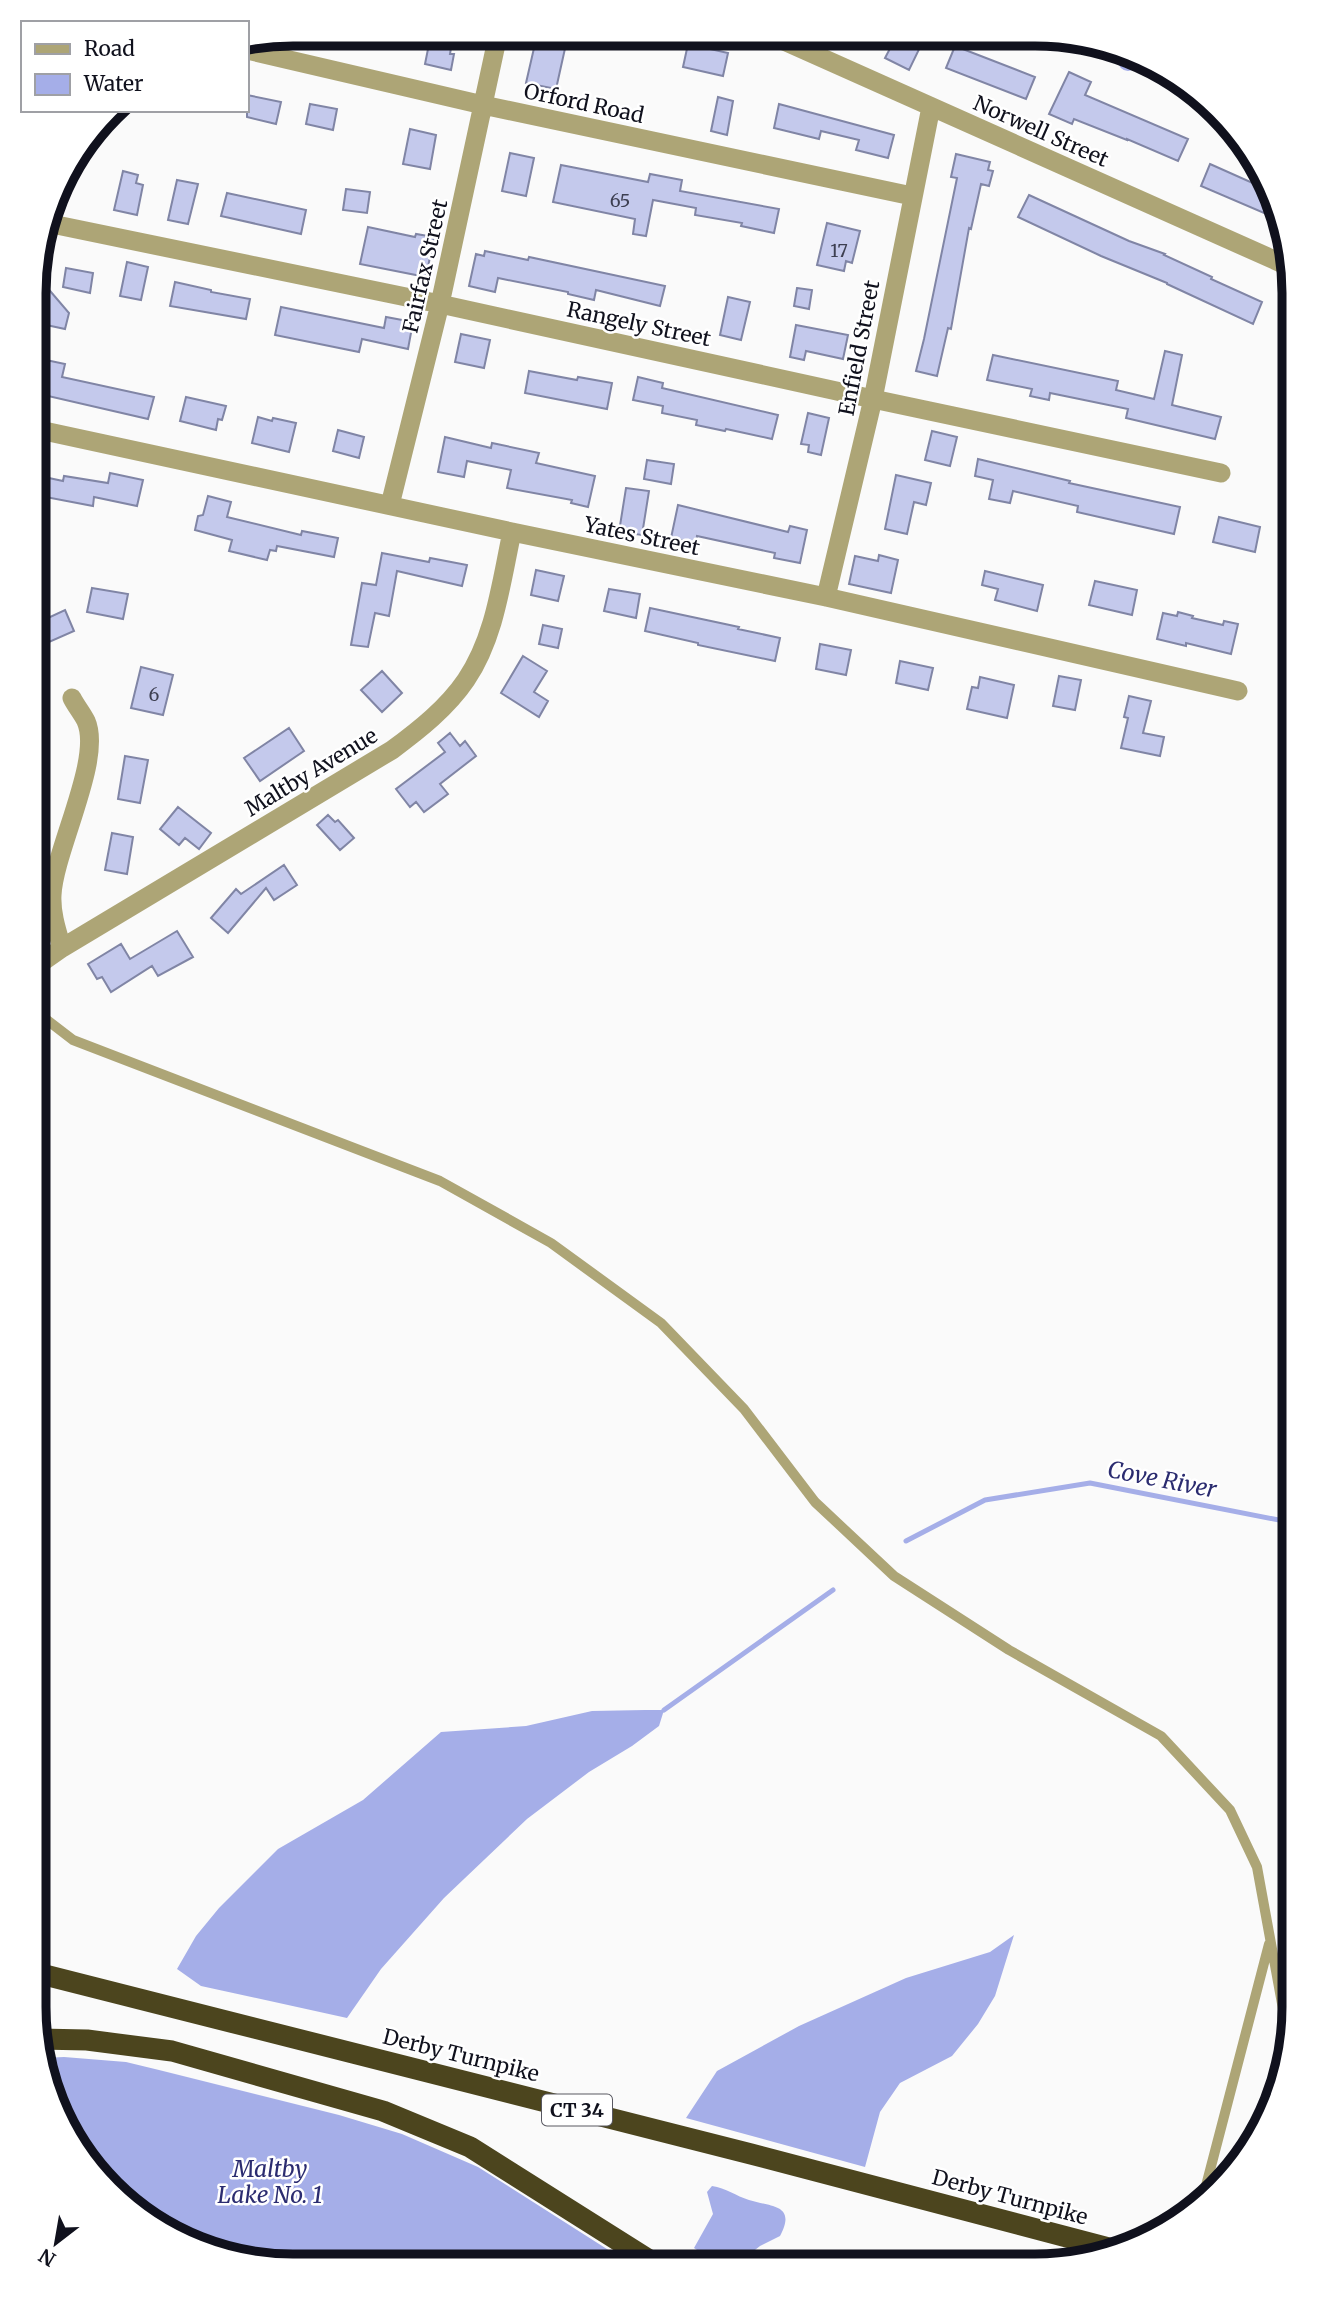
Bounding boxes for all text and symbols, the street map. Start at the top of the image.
legend [21,21,248,112]
text: Road [84,35,135,62]
text: Water [83,70,143,97]
street label: Orford Road [522,77,647,129]
street label: Norwell Street [969,89,1113,173]
house number: 65 [610,189,630,212]
street label: Fairfax Street [396,196,454,336]
house number: 17 [830,239,848,262]
street label: Enfield Street [833,278,885,418]
street label: Rangely Street [565,296,713,352]
street label: Yates Street [581,510,702,561]
house number: 6 [149,683,160,706]
street label: Maltby Avenue [240,722,382,822]
water label: Cove River [1105,1454,1220,1504]
street label: Derby Turnpike [380,2023,542,2087]
road number: CT 34 [542,2094,612,2126]
water label: Maltby Lake No. 1 [217,2154,323,2209]
street label: Derby Turnpike [929,2163,1091,2231]
north arrow [21,2208,91,2278]
text: N [35,2243,60,2272]

